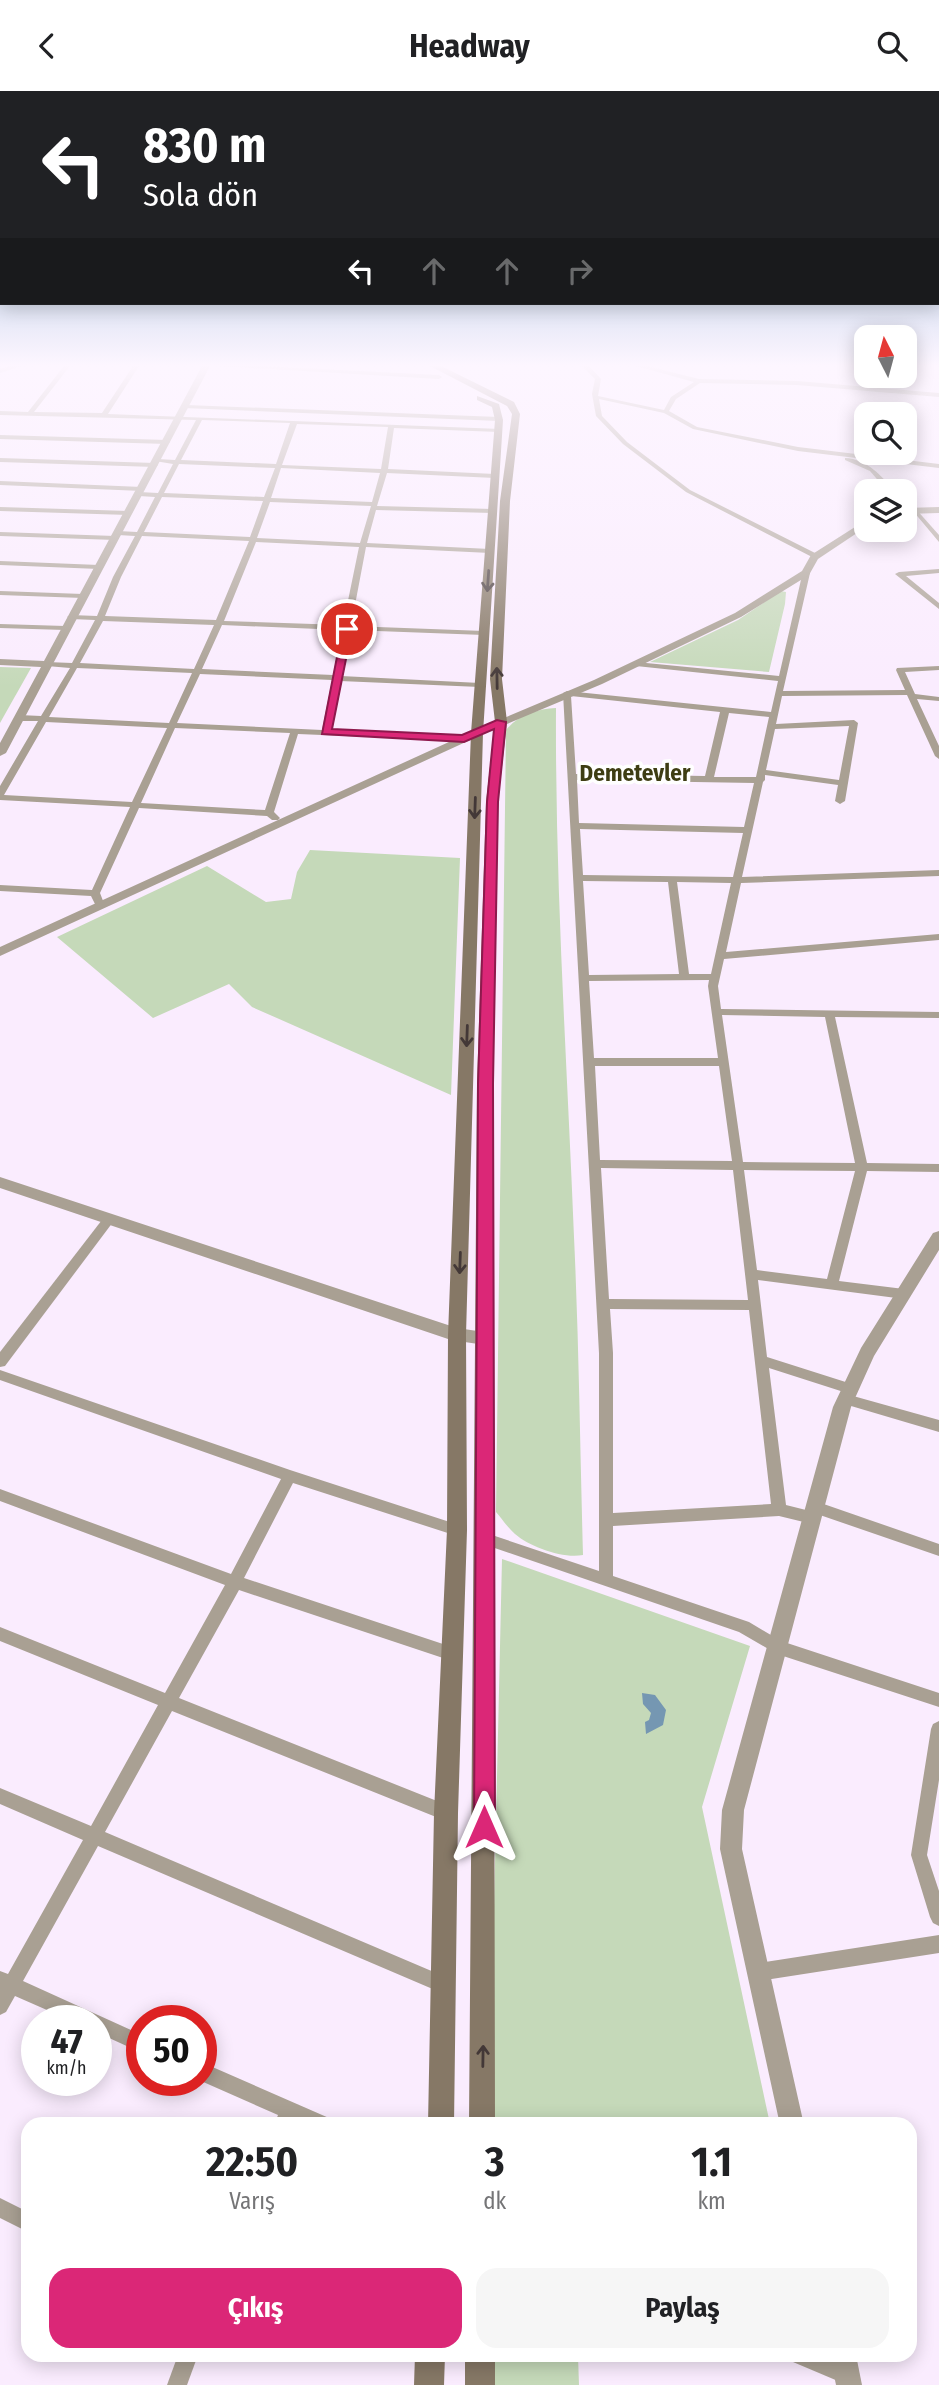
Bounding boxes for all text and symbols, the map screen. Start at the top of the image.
icon: back [28,27,66,65]
text: Headway [409,27,530,65]
icon: search [873,27,911,65]
text: 830 m [143,116,266,175]
icon: left [28,119,119,210]
text: Sola dön [143,176,258,214]
icon: left [342,252,380,290]
icon: ahead [415,252,453,290]
icon: ahead [488,252,526,290]
icon: right [561,252,599,290]
north arrow [854,325,917,389]
map controls [854,325,917,542]
button: search [854,402,917,465]
button: layers [854,479,917,542]
one-way arrow [481,570,494,592]
pin [317,599,377,659]
icon: arrive [328,610,366,648]
one-way arrow [490,667,504,690]
district label: Demetevler [580,759,691,787]
one-way arrow [468,797,481,820]
one-way arrow [460,1024,474,1047]
one-way arrow [453,1251,466,1274]
position arrow [447,1790,521,1864]
speed limit sign: 50 [126,2005,217,2096]
text: 47 [50,2020,83,2062]
one-way arrow [476,2045,490,2068]
text: km/h [46,2057,87,2079]
text: 22:50 [206,2137,298,2187]
text: 3 [485,2137,505,2187]
text: 1.1 [691,2137,732,2187]
text: Varış [229,2187,275,2215]
text: dk [483,2187,506,2215]
text: km [697,2187,726,2215]
button: Çıkış [49,2268,462,2348]
button: Paylaş [476,2268,889,2348]

